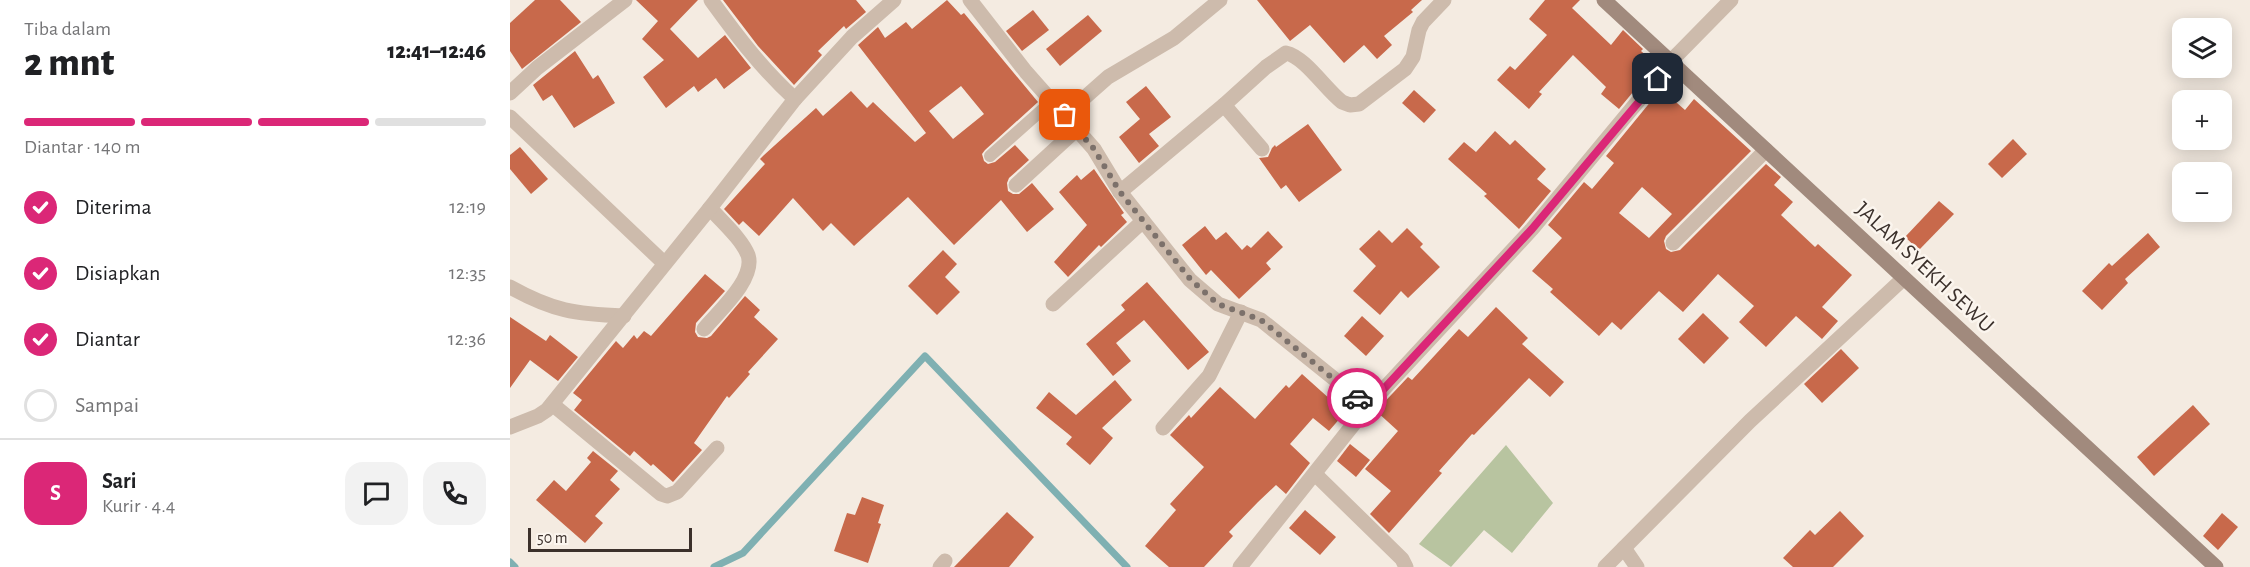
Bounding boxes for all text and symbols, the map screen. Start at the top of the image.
map controls [2172,18,2232,222]
button: layers [2172,18,2232,78]
text: Tiba dalam [24,19,111,39]
text: 12:41–12:46 [387,40,486,62]
text: 2 mnt [24,44,114,83]
pin [1632,53,1683,104]
icon: home [1641,62,1674,95]
pin [1039,89,1090,140]
button: + [2172,90,2232,150]
icon: bag [1048,98,1081,131]
text: Diantar · 140 m [24,137,141,157]
button: − [2172,162,2232,222]
icon: check [24,191,57,224]
text: Diterima [75,196,152,218]
text: 12:19 [449,197,486,217]
street label: JALAM SYEKH SEWU [1852,198,1998,336]
icon: check [24,257,57,290]
text: Disiapkan [75,262,160,284]
text: 12:35 [449,263,486,283]
icon: check [24,323,57,356]
text: Diantar [75,328,140,350]
text: 12:36 [448,329,486,349]
courier [1327,368,1387,428]
icon: car [1341,382,1374,415]
text: Sampai [75,394,139,416]
button: chat [345,462,408,525]
button: phone [423,462,486,525]
text: Sari [102,470,136,492]
text: S [50,482,61,504]
text: Kurir · 4.4 [102,496,175,516]
scale bar [528,525,692,552]
text: 50 m [537,530,568,546]

